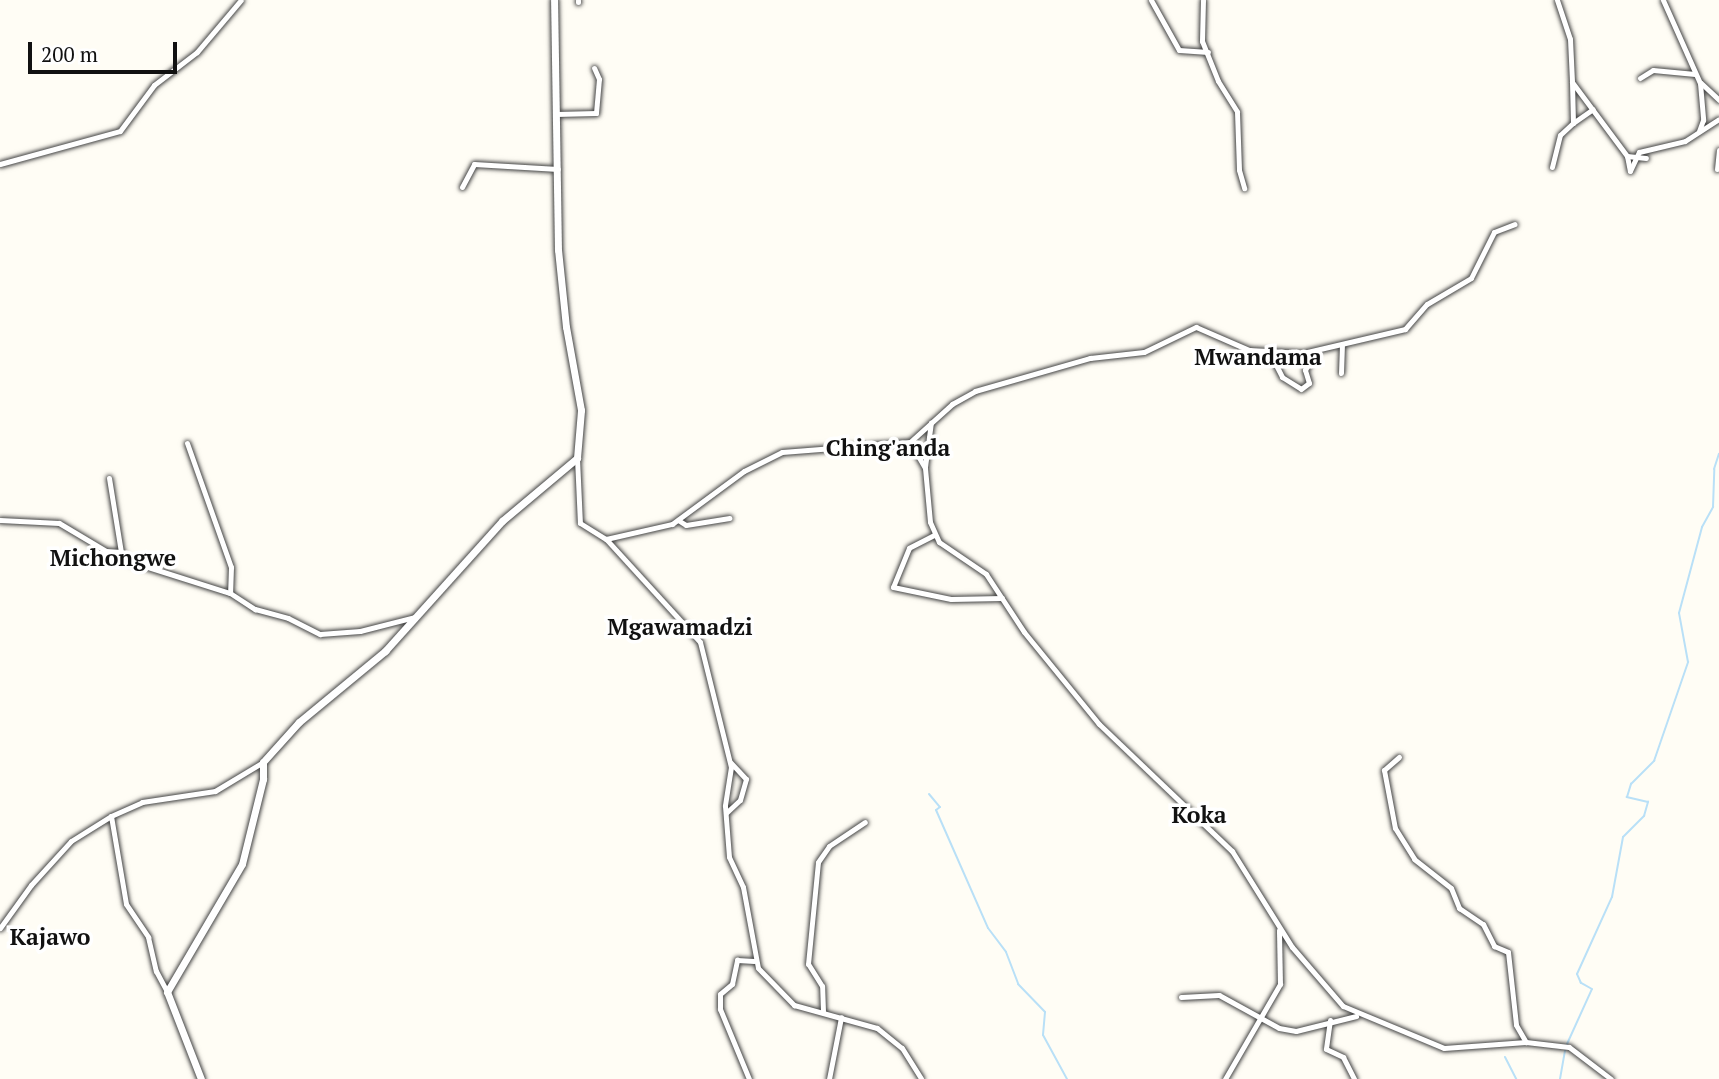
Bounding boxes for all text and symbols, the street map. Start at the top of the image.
scale bar [32,28,180,72]
text: 200 m [41,40,98,68]
district label: Mwandama [1194,343,1322,371]
district label: Ching'anda [826,434,950,462]
district label: Michongwe [50,544,176,572]
district label: Mgawamadzi [607,613,753,641]
district label: Koka [1171,801,1227,829]
district label: Kajawo [10,923,90,951]

